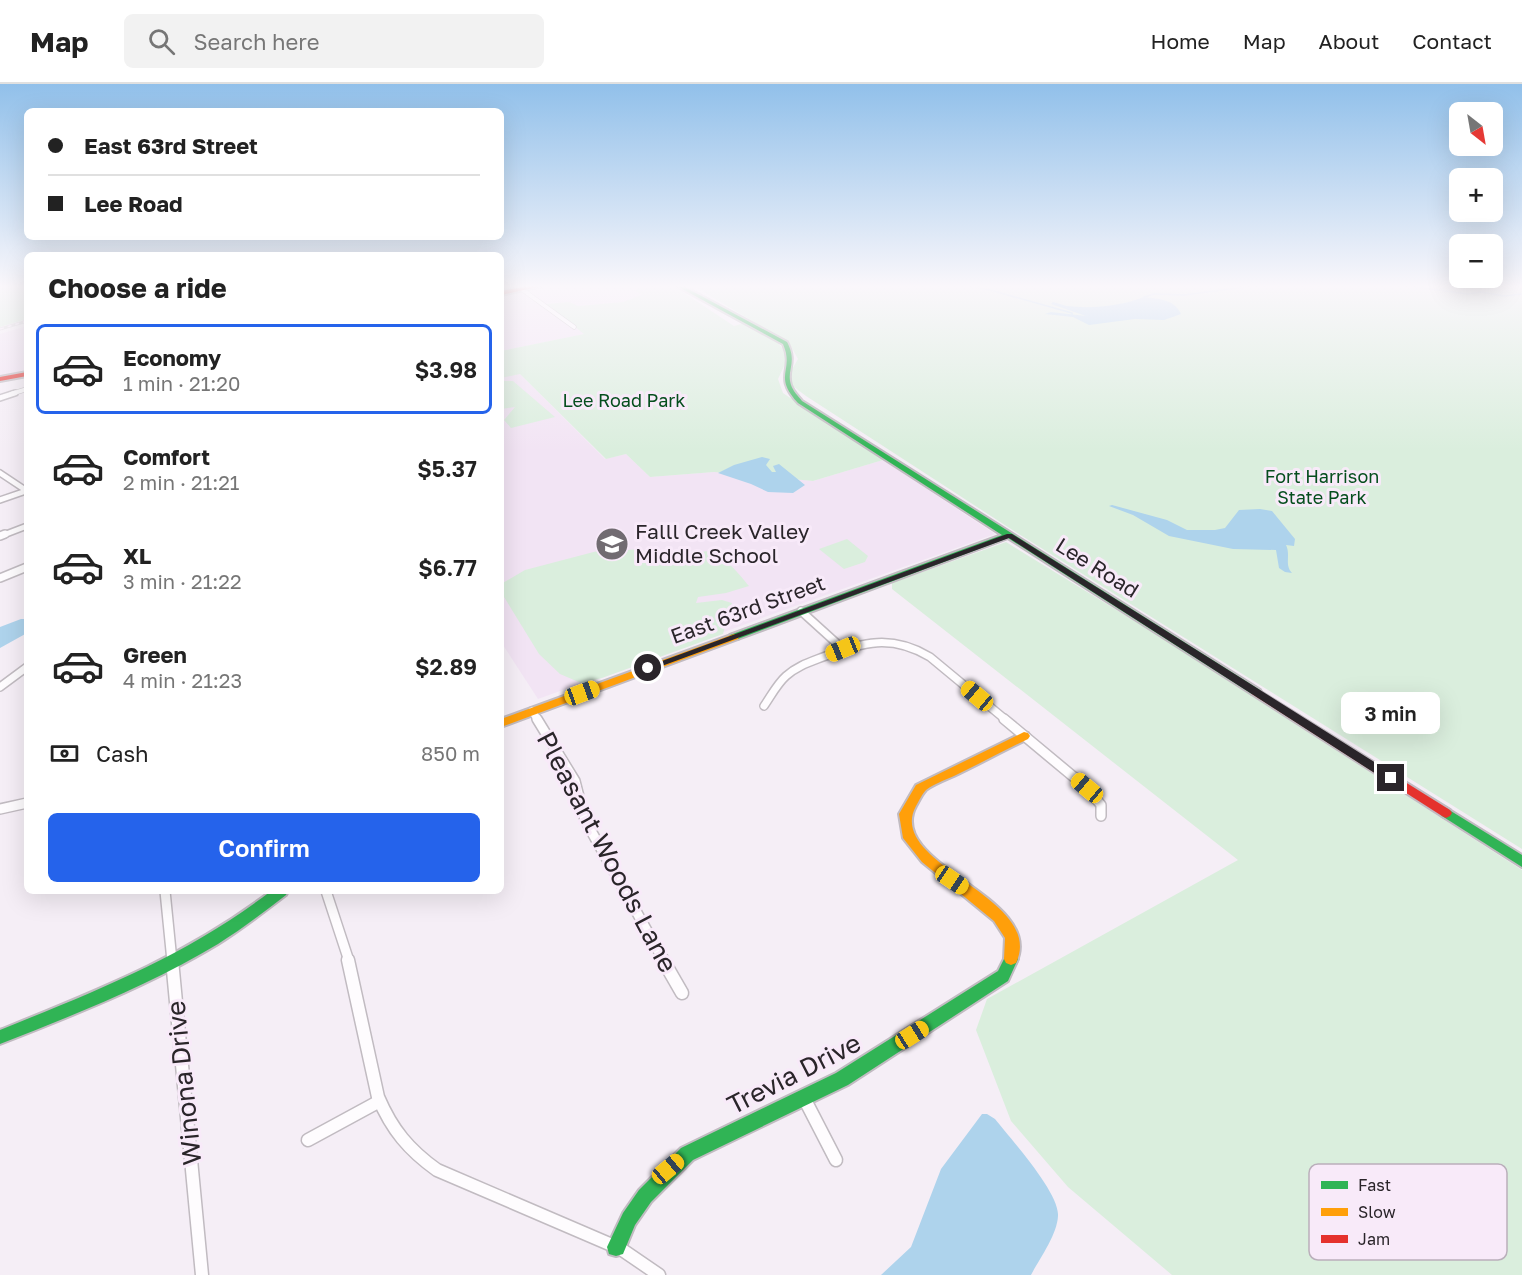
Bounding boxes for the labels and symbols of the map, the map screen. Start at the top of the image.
north arrow [1449,102,1503,156]
park label: Lee Road Park [562,389,686,411]
park label: Fort Harrison State Park [1265,465,1379,508]
place label: Falll Creek Valley Middle School [635,518,810,568]
school or university icon: Falll Creek Valley Middle School [594,526,630,562]
street label: Lee Road [1051,532,1144,603]
street label: East 63rd Street [667,569,828,649]
car [823,634,863,664]
route start [634,654,661,681]
car [562,678,602,708]
car [957,678,997,714]
callout: 3 min [1342,691,1440,733]
street label: Pleasant Woods Lane [531,726,684,977]
route end [1377,764,1404,791]
car [1067,770,1107,806]
car [932,862,972,898]
street label: Winona Drive [159,999,208,1167]
car [892,1018,932,1052]
street label: Trevia Drive [722,1027,866,1120]
car [648,1151,688,1187]
legend [1309,1164,1507,1260]
text: Fast [1358,1175,1391,1195]
text: Slow [1358,1202,1396,1222]
text: Jam [1358,1229,1390,1249]

